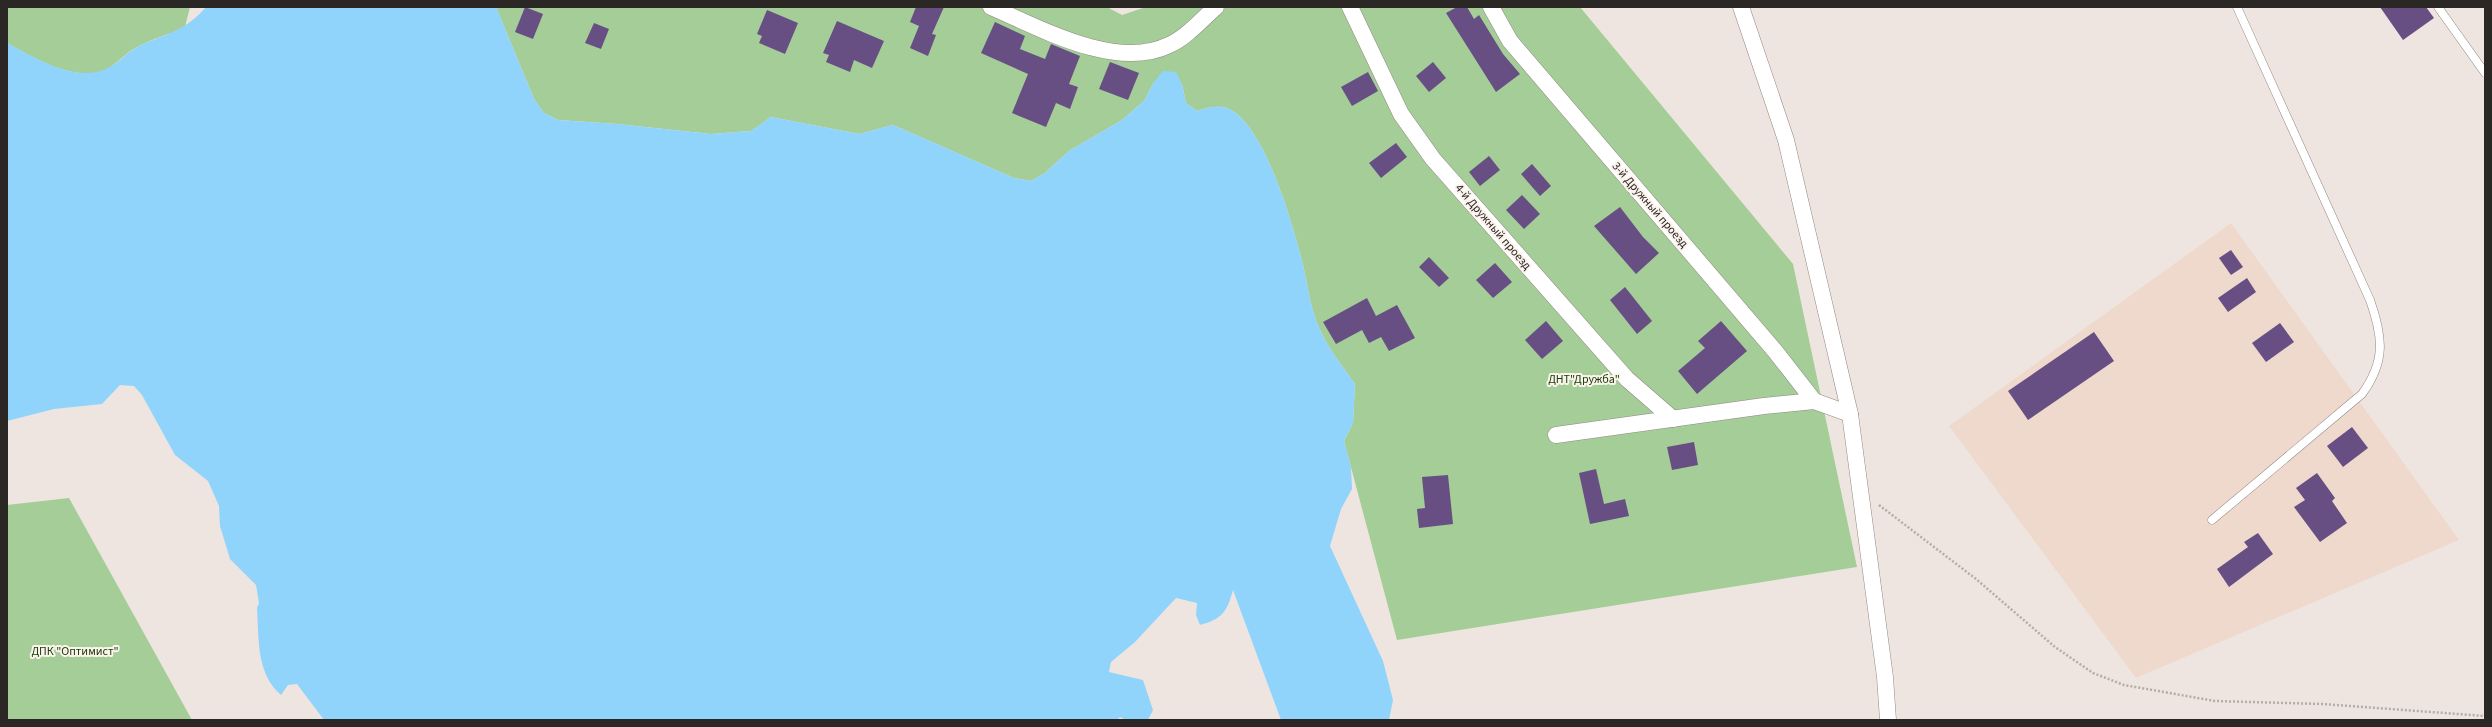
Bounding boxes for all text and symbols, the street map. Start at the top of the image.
street label: 3-й Дружный проезд [1608,158,1692,252]
street label: 4-й Дружный проезд [1451,180,1535,274]
park label: ДНТ"Дружба" [1548,371,1620,388]
park label: ДПК "Оптимист" [31,643,119,660]

